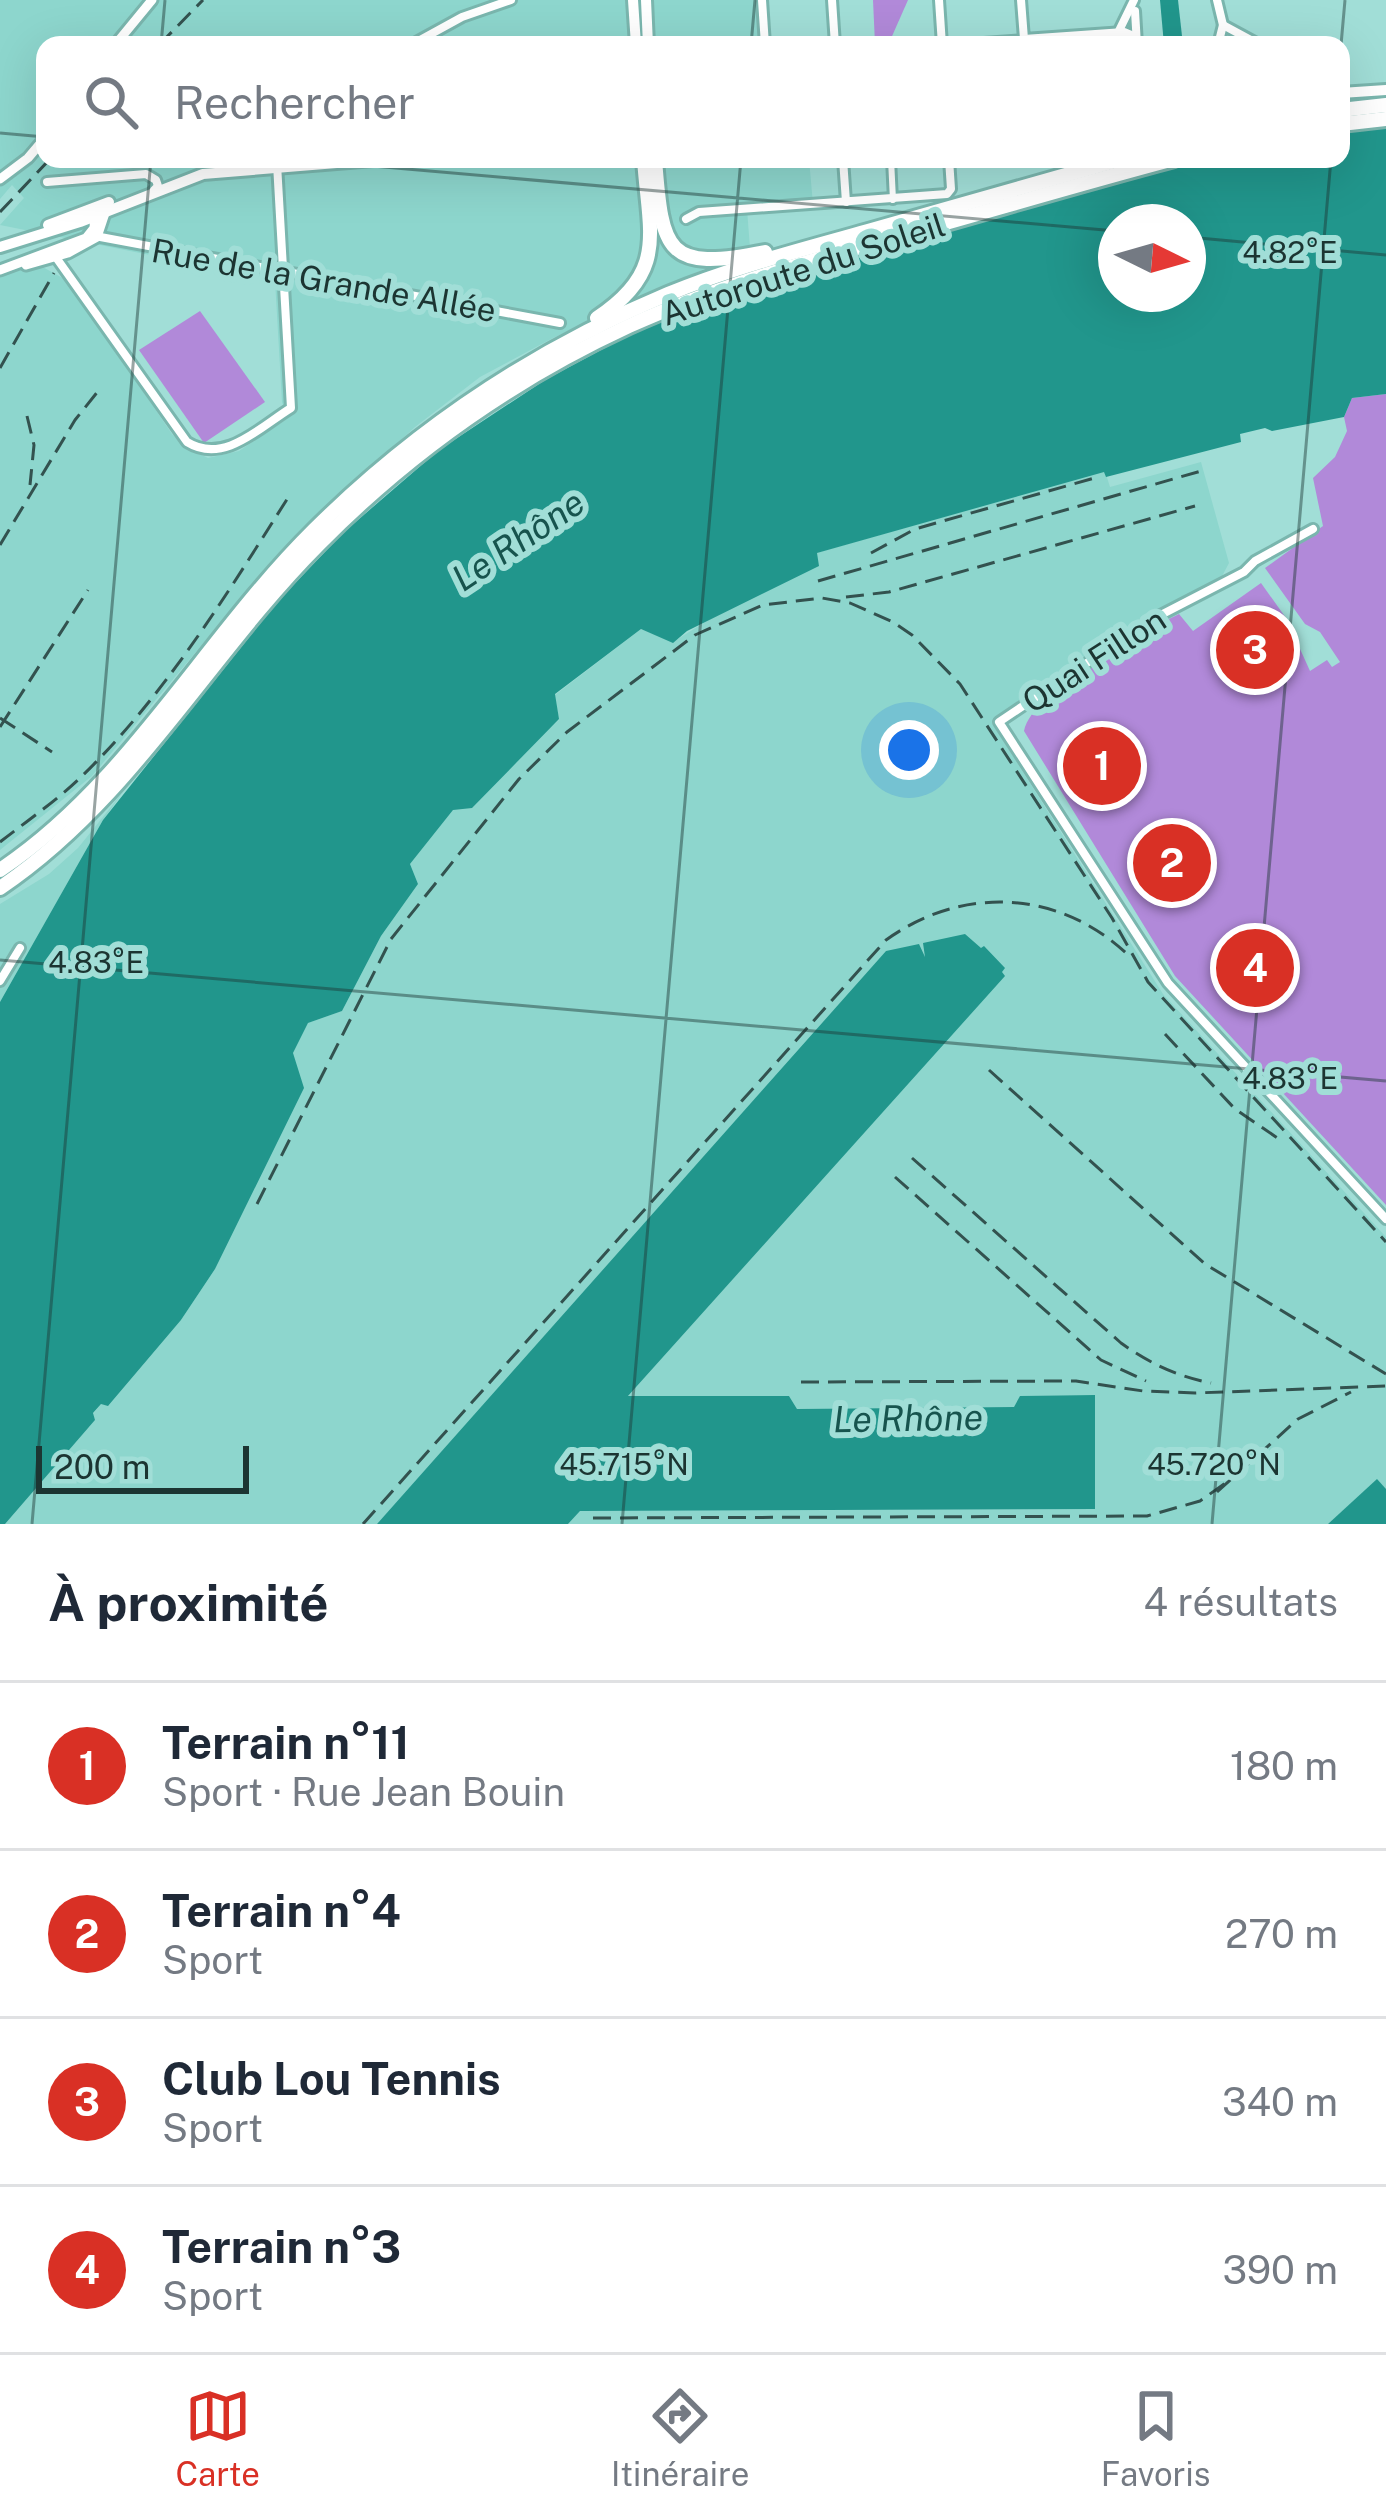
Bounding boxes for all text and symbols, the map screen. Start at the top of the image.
search box [36,36,1350,168]
icon: search [78,69,144,135]
text: Rechercher [174,76,415,129]
north arrow [1098,204,1206,312]
street label: Autoroute du Soleil [656,205,950,333]
street label: Rue de la Grande Allée [149,231,499,329]
text: 4.82°E [1242,234,1338,270]
water label: Le Rhône [444,481,592,599]
street label: Quai Fillon [1015,600,1173,720]
pin: 3 [1216,605,1294,695]
your location [879,720,939,780]
pin: 1 [1063,721,1141,811]
pin: 2 [1133,818,1211,908]
pin: 4 [1216,923,1294,1013]
text: 4.83°E [48,944,144,980]
text: 4.83°E [1242,1060,1338,1096]
water label: Le Rhône [833,1396,983,1440]
scale bar [36,1440,249,1493]
text: 45.715°N [559,1446,689,1482]
text: 45.720°N [1147,1446,1281,1482]
text: 200 m [54,1448,150,1486]
text: À proximité [48,1573,329,1632]
text: 4 résultats [1144,1579,1338,1625]
text: Terrain n°11 [162,1716,410,1769]
text: 1 [79,1743,95,1789]
text: 180 m [1230,1743,1338,1789]
text: Sport · Rue Jean Bouin [162,1769,565,1815]
text: Terrain n°4 [162,1884,401,1937]
text: 2 [75,1911,99,1957]
text: 270 m [1225,1911,1338,1957]
text: Sport [162,1937,263,1983]
text: Club Lou Tennis [162,2052,501,2105]
text: 3 [74,2079,100,2125]
text: 340 m [1222,2079,1338,2125]
text: Sport [162,2105,263,2151]
text: Terrain n°3 [162,2220,401,2273]
text: 4 [74,2247,100,2293]
text: 390 m [1223,2247,1338,2293]
text: Sport [162,2273,263,2319]
tab: Carte [176,2383,260,2493]
tab: Itinéraire [611,2383,749,2493]
tab: Favoris [1101,2383,1210,2493]

